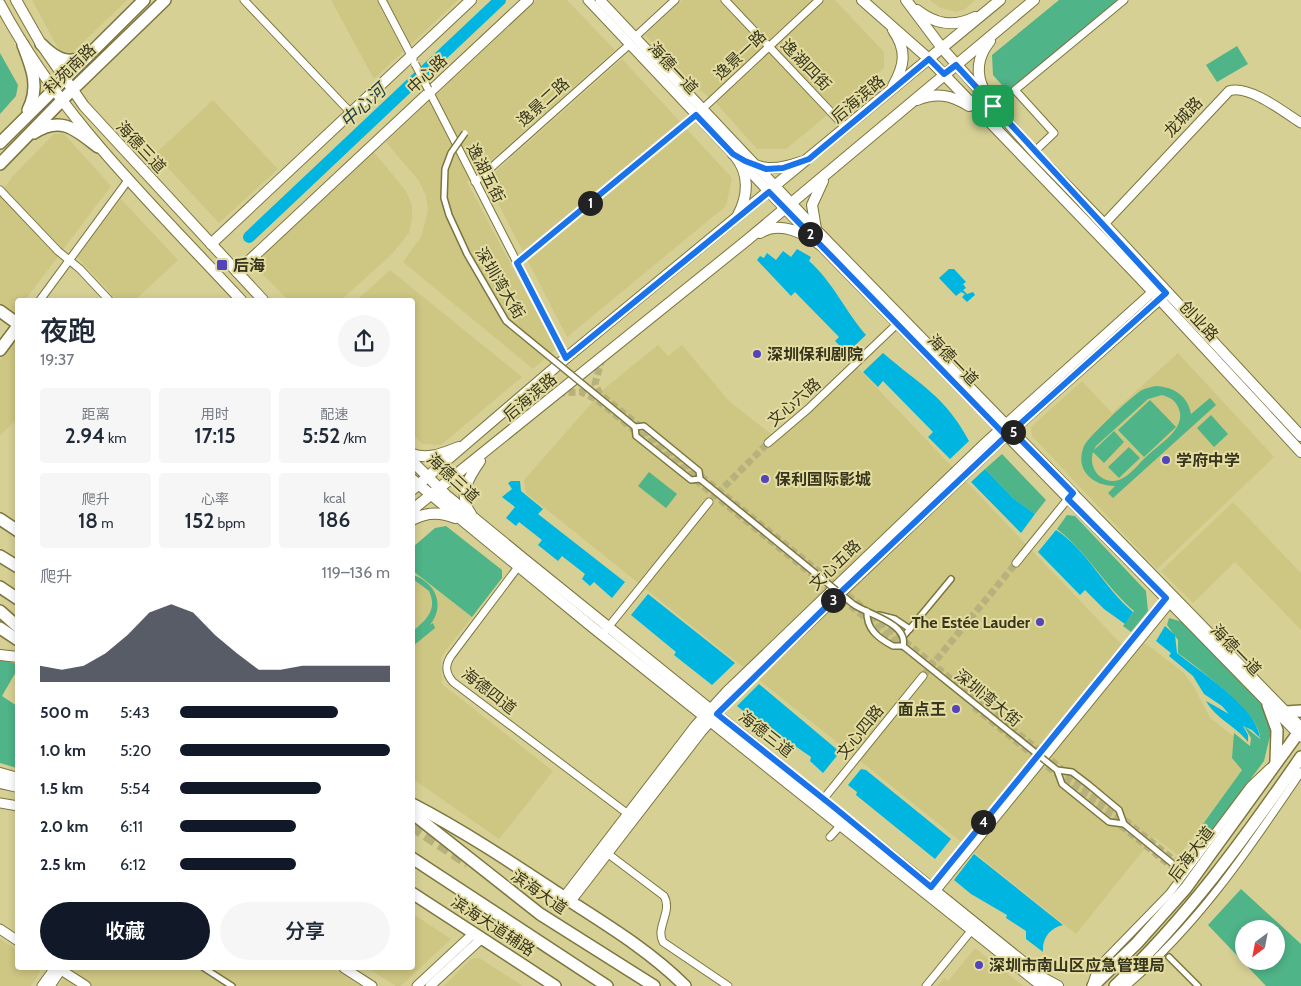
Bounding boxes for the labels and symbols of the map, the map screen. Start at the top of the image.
street label: 逸景一路 [710,26,770,84]
street label: 逸湖四街 [777,35,835,95]
street label: 海德一道 [644,38,702,98]
street label: 科苑南路 [40,40,100,98]
street label: 中心路 [403,51,451,97]
street label: 后海滨路 [827,71,889,127]
street label: 逸景二路 [513,74,573,130]
water label: 中心河 [336,77,392,132]
pin [972,85,1014,127]
street label: 龙城路 [1160,93,1206,141]
street label: 海德三道 [112,117,170,177]
street label: 逸湖五街 [463,140,509,206]
pin: 1 [578,190,602,216]
pin: 2 [798,222,822,246]
street label: 深圳湾大街 [471,244,529,322]
place label: 后海 [233,256,265,275]
marker: 后海 [215,258,229,272]
street label: 创业路 [1176,297,1222,345]
street label: 海德一道 [924,330,982,390]
place label: 深圳保利剧院 [767,345,863,364]
marker: 深圳保利剧院 [751,348,763,360]
street label: 后海滨路 [499,369,561,425]
street label: 文心六路 [764,374,824,430]
pin: 5 [1000,420,1026,444]
street label: 海德三道 [423,449,483,507]
place label: 学府中学 [1176,451,1240,470]
marker: 学府中学 [1160,454,1172,466]
place label: 保利国际影城 [775,470,871,489]
marker: 保利国际影城 [759,473,771,485]
street label: 文心五路 [805,536,865,594]
pin: 3 [820,588,846,612]
place label: The Estée Lauder [912,613,1031,632]
marker: The Estée Lauder [1034,616,1046,628]
street label: 海德一道 [1207,620,1265,680]
street label: 海德四道 [458,664,520,718]
street label: 深圳湾大街 [951,665,1025,731]
place label: 面点王 [898,700,946,719]
street label: 文心四路 [832,701,888,763]
marker: 面点王 [950,703,962,715]
street label: 海德三道 [735,707,797,761]
pin: 4 [970,810,996,834]
street label: 后海大道 [1164,823,1218,885]
street label: 滨海大道 [507,866,571,918]
street label: 滨海大道辅路 [448,892,538,960]
north arrow [1235,920,1285,970]
place label: 深圳市南山区应急管理局 [989,956,1165,975]
marker: 深圳市南山区应急管理局 [973,959,985,971]

